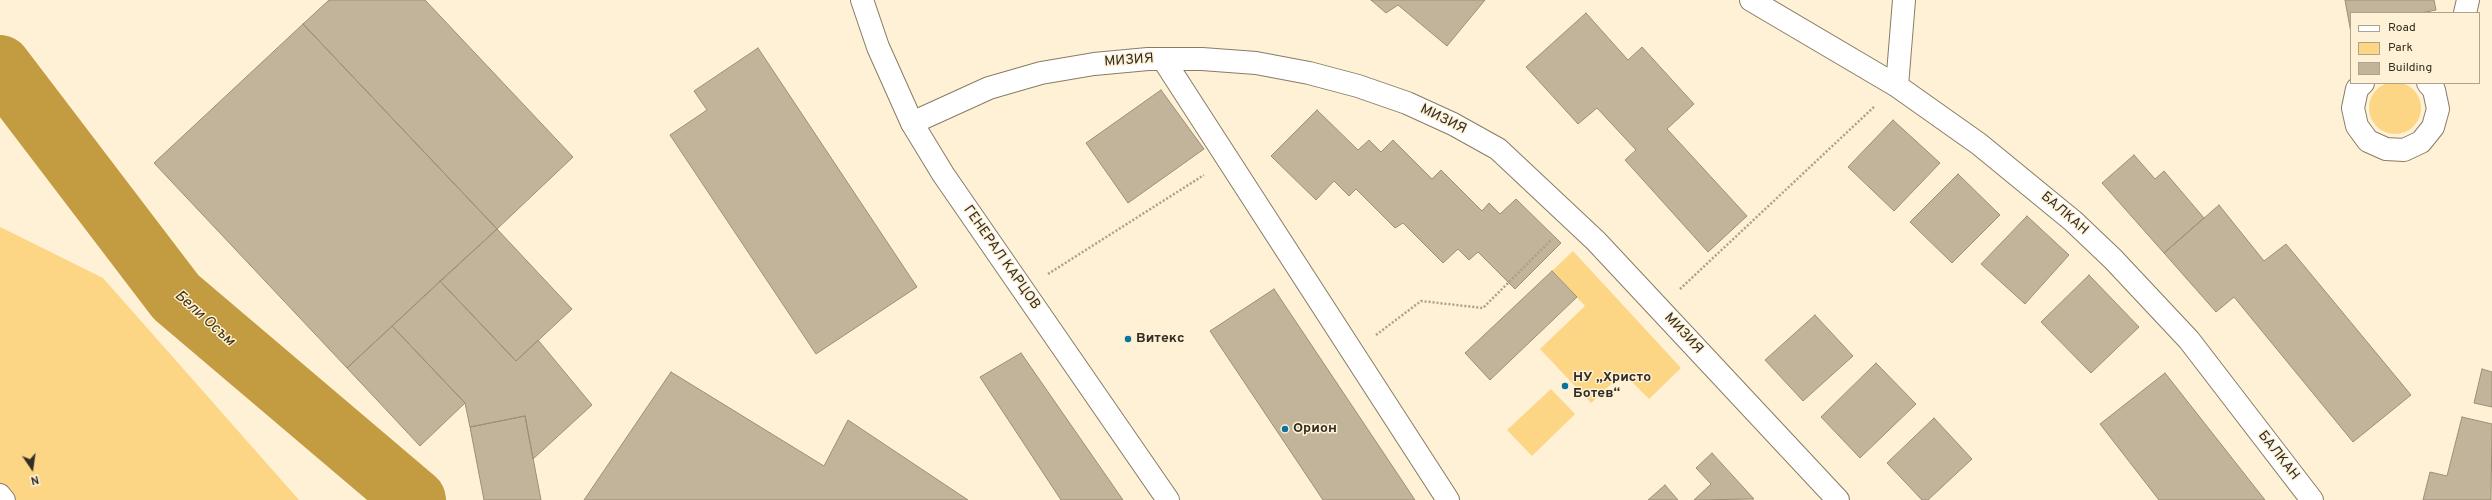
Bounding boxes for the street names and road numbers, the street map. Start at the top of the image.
street label: МИЗИЯ [1104,51,1154,71]
street label: МИЗИЯ [1417,102,1469,138]
street label: БАЛКАН [2037,189,2091,239]
street label: ГЕНЕРАЛ КАРЦОВ [959,203,1043,313]
street label: МИЗИЯ [1660,310,1706,358]
street label: БАЛКАН [2254,428,2302,484]

